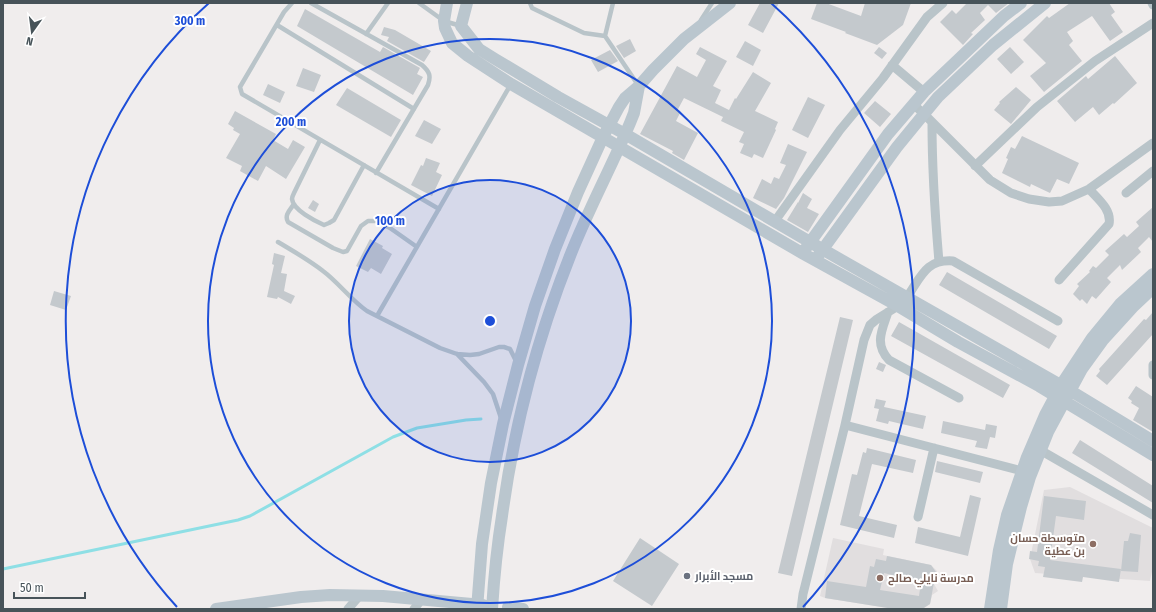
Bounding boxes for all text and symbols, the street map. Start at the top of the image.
north arrow [12,12,52,52]
text: 300 m [174,14,205,28]
text: N [25,34,34,48]
text: 200 m [275,115,306,129]
text: 100 m [375,214,405,228]
centre of rings [483,314,497,328]
place label: متوسطة حسان بن عطية [1010,532,1085,558]
marker: متوسطة حسان بن عطية [1088,539,1098,549]
place label: مسجد الأبرار [694,570,753,583]
marker: مسجد الأبرار [682,571,692,581]
place label: مدرسة نايلي صالح [888,572,974,588]
marker: مدرسة نايلي صالح [875,573,885,583]
scale bar [14,574,85,600]
text: 50 m [20,581,44,595]

